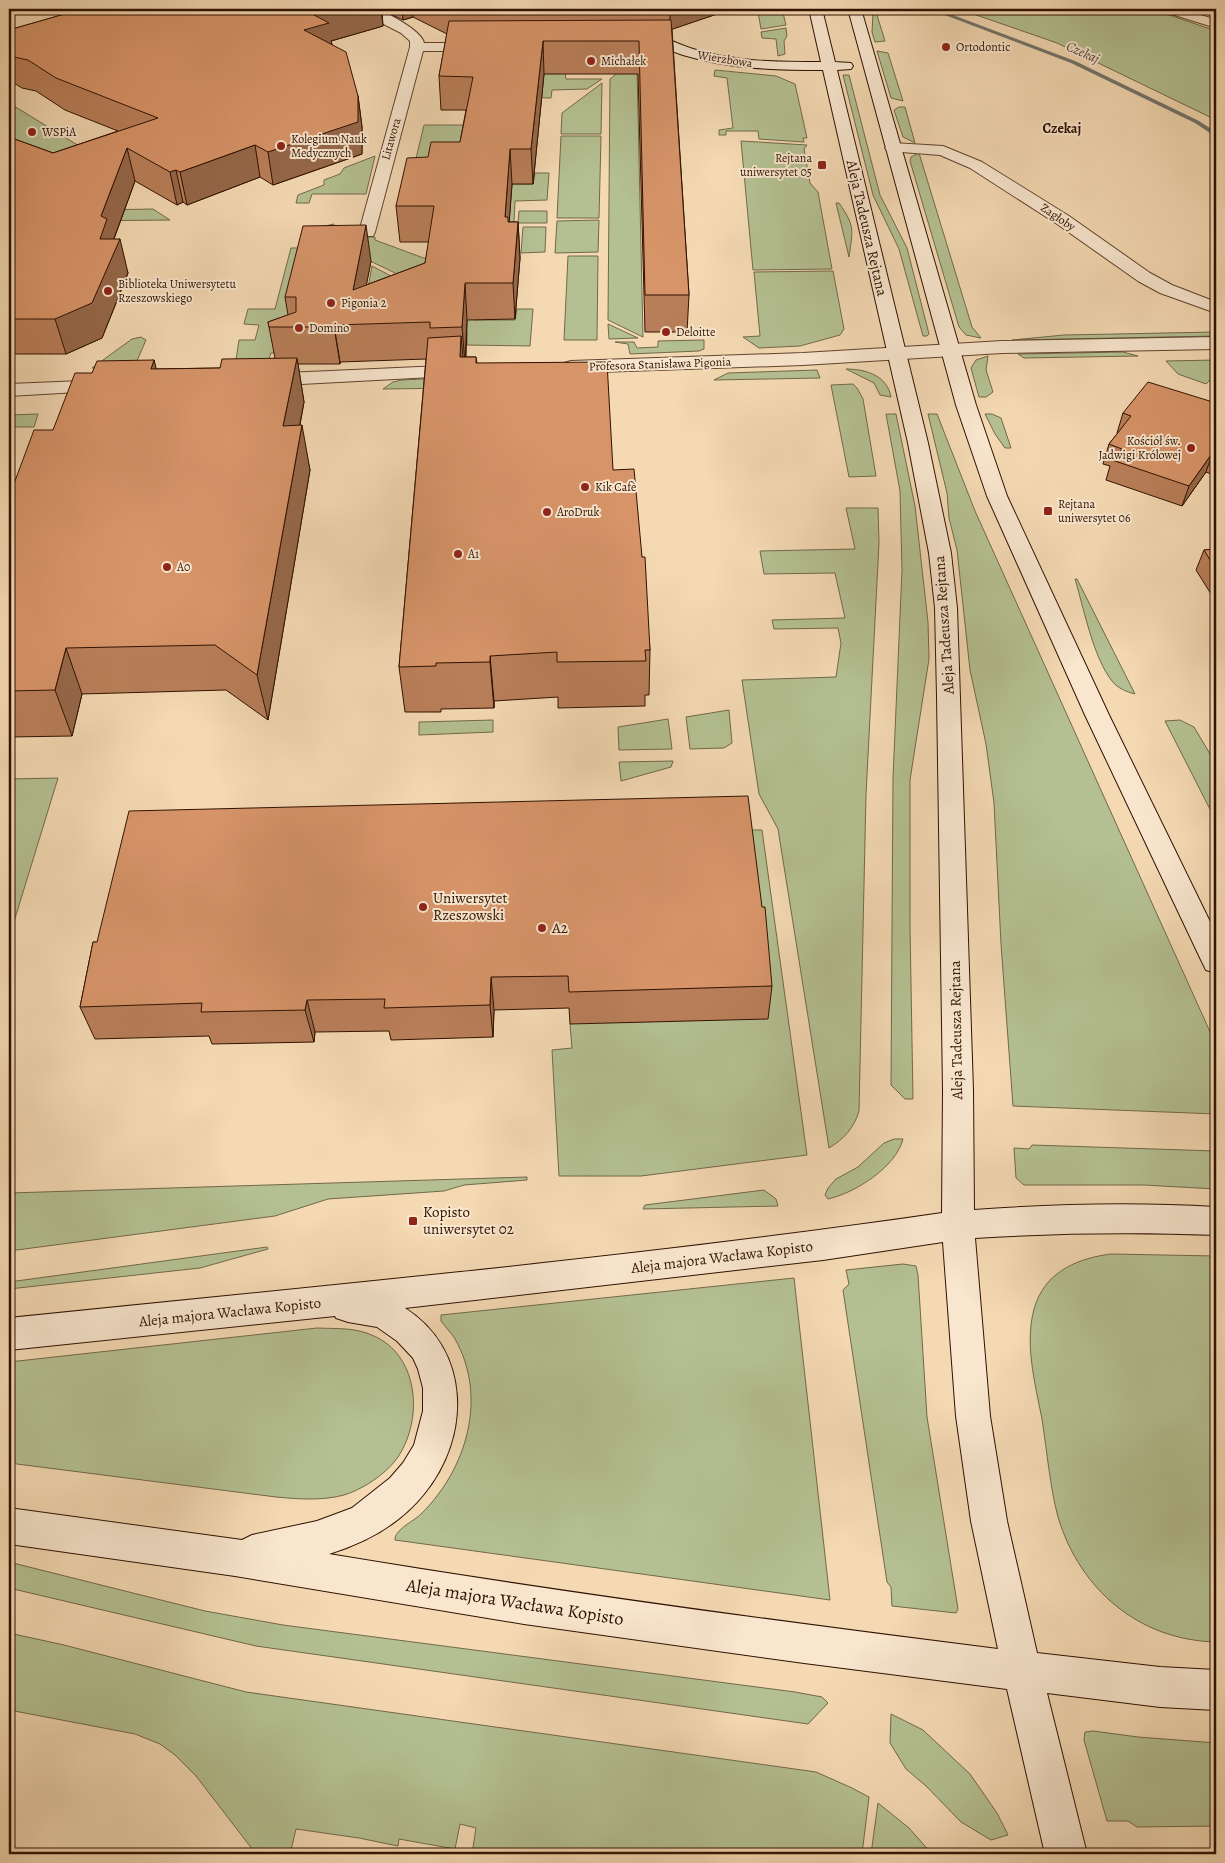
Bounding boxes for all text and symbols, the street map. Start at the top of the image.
water label: Czekaj [1063,37,1103,68]
place label: Ortodontic [956,39,1010,55]
marker: Ortodontic [940,41,952,53]
street label: Wierzbowa [695,47,754,71]
place label: Michałek [601,53,646,69]
marker: Michałek [585,55,597,67]
street label: Litawora [377,116,405,162]
district label: Czekaj [1043,119,1082,138]
place label: WSPiA [41,124,77,140]
marker: WSPiA [26,126,38,138]
place label: Kolegium Nauk Medycznych [291,131,367,161]
marker: Kolegium Nauk Medycznych [275,140,287,152]
place label: Rejtana uniwersytet 05 [740,150,812,180]
street label: Aleja Tadeusza Rejtana [841,157,892,298]
marker: Rejtana uniwersytet 05 [816,159,828,171]
street label: Zagłoby [1037,199,1079,235]
place label: Biblioteka Uniwersytetu Rzeszowskiego [118,276,236,306]
marker: Biblioteka Uniwersytetu Rzeszowskiego [102,285,114,297]
place label: Pigonia 2 [341,295,387,311]
marker: Pigonia 2 [325,297,337,309]
place label: Domino [309,320,349,336]
marker: Domino [293,322,305,334]
place label: Deloitte [676,324,715,340]
marker: Deloitte [660,326,672,338]
street label: Profesora Stanisława Pigonia [589,354,732,374]
place label: Kościół św. Jadwigi Królowej [1098,433,1181,463]
marker: Kościół św. Jadwigi Królowej [1185,442,1197,454]
place label: Kik Cafè [595,479,636,495]
marker: Kik Cafè [579,481,591,493]
place label: Rejtana uniwersytet 06 [1058,496,1131,526]
place label: AroDruk [556,504,600,520]
marker: Rejtana uniwersytet 06 [1042,505,1054,517]
marker: AroDruk [541,506,553,518]
place label: A1 [467,546,479,562]
marker: A1 [452,548,464,560]
street label: Aleja Tadeusza Rejtana [929,555,959,696]
place label: A0 [176,559,190,575]
marker: A0 [161,561,173,573]
place label: Uniwersytet Rzeszowski [433,888,508,925]
marker: Uniwersytet Rzeszowski [417,901,429,913]
place label: A2 [551,918,568,938]
marker: A2 [536,922,548,934]
street label: Aleja Tadeusza Rejtana [945,960,967,1101]
place label: Kopisto uniwersytet 02 [423,1202,514,1239]
marker: Kopisto uniwersytet 02 [407,1215,419,1227]
street label: Aleja majora Wacława Kopisto [629,1236,814,1278]
street label: Aleja majora Wacława Kopisto [137,1292,322,1332]
street label: Aleja majora Wacława Kopisto [404,1573,625,1631]

